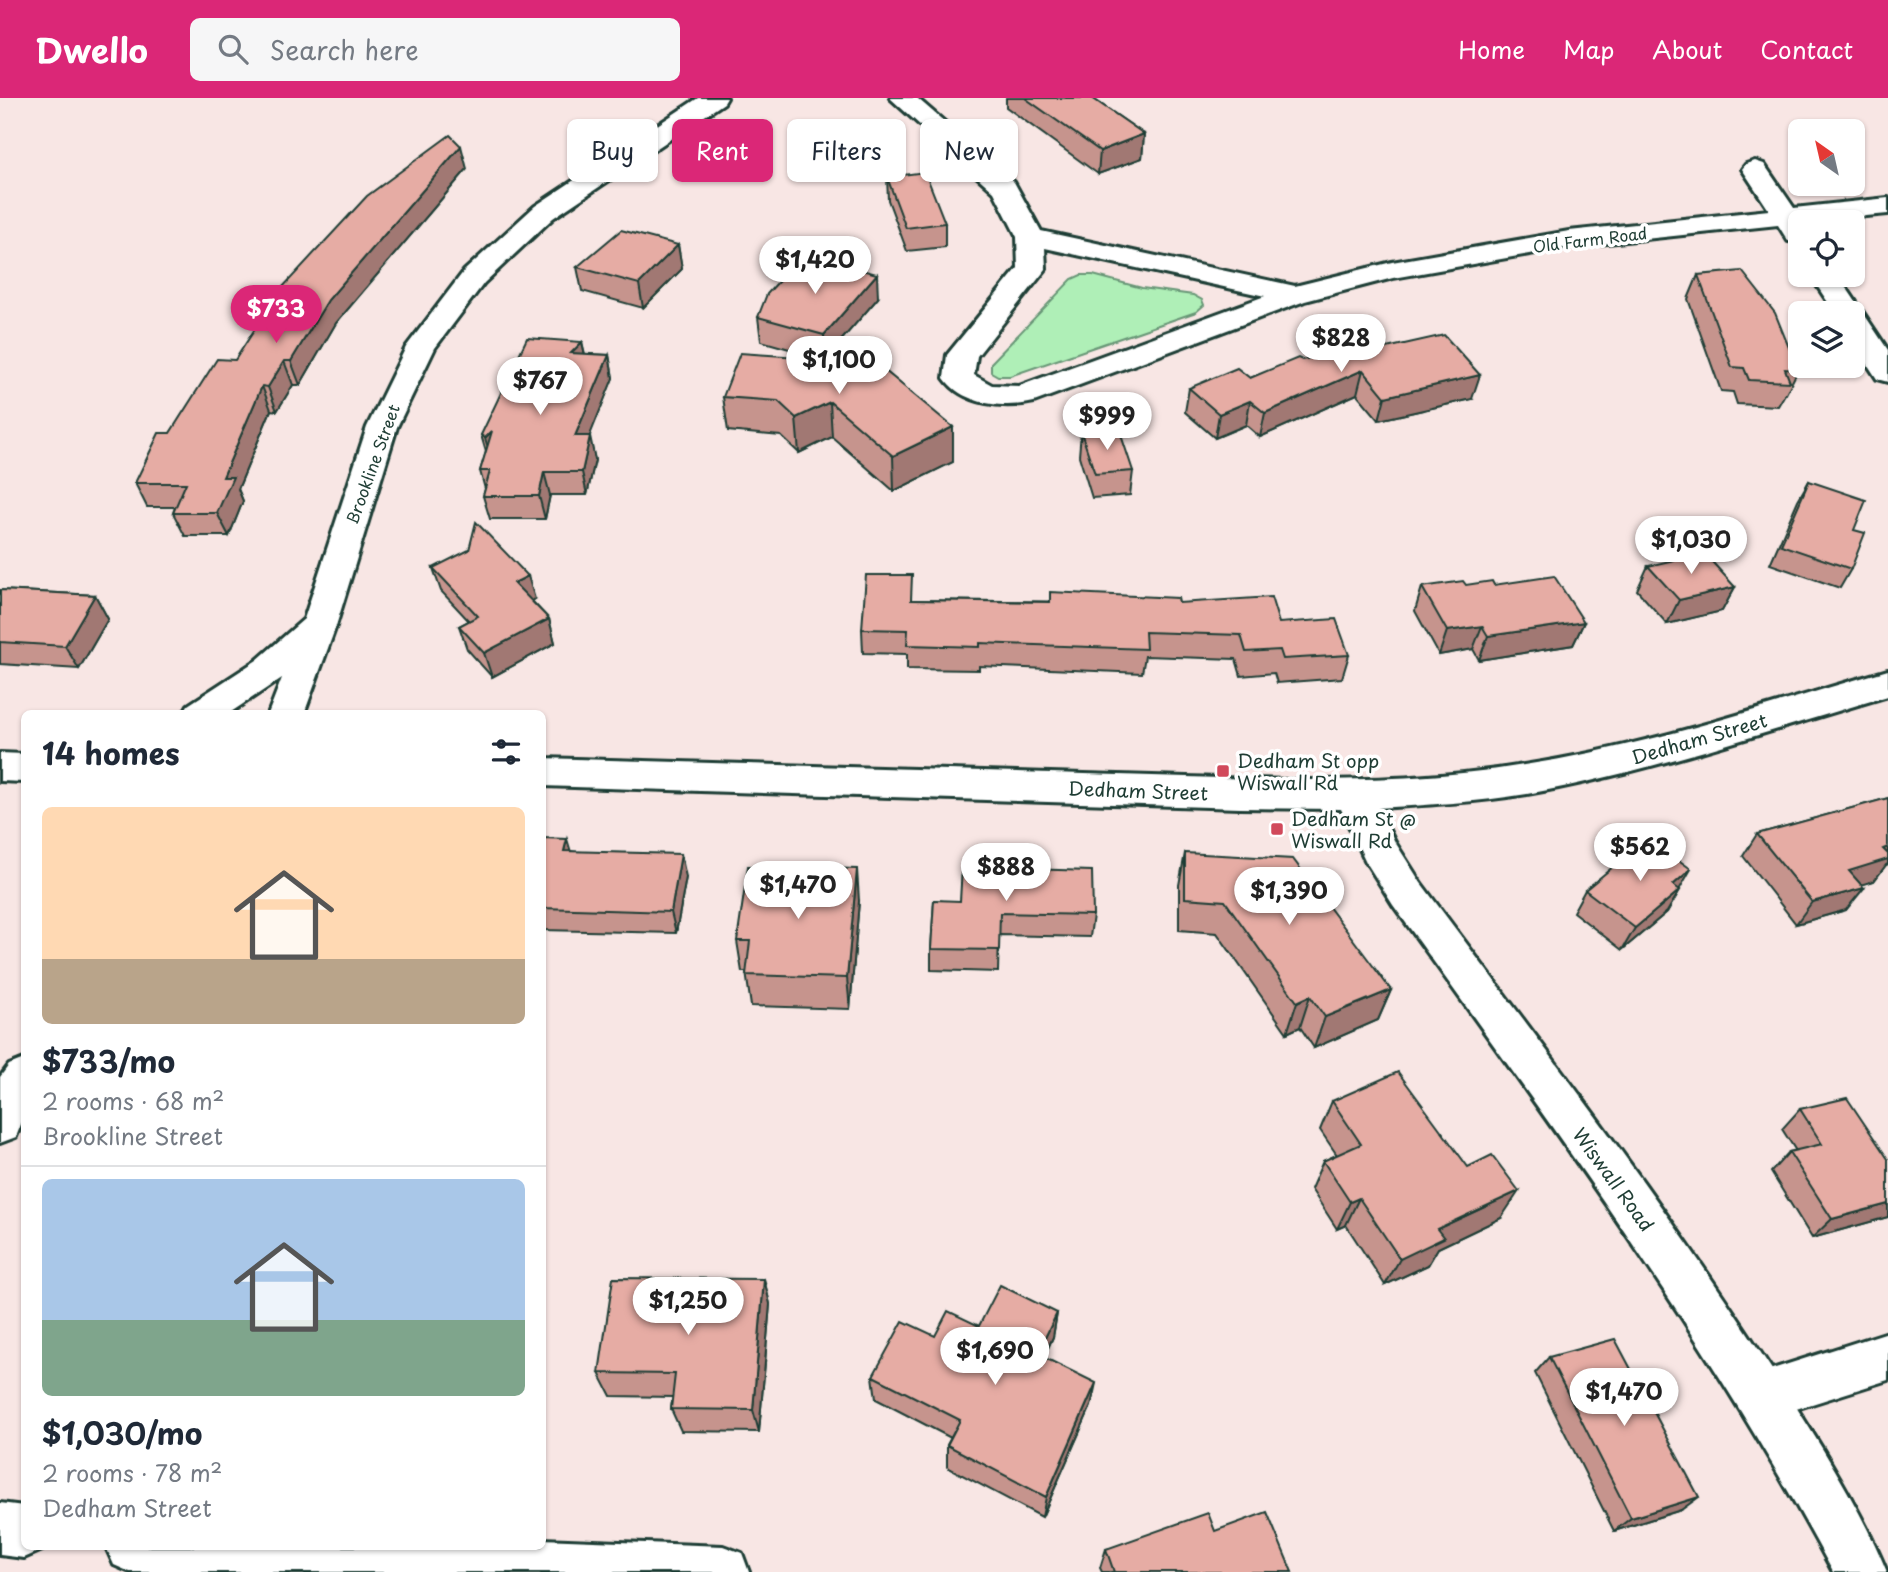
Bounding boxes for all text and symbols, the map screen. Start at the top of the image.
search box [190,18,680,81]
text: Dwello [35,24,148,74]
icon: search [214,30,252,68]
text: Search here [270,30,419,69]
text: Home [1458,31,1525,67]
text: Map [1563,31,1614,67]
text: About [1652,31,1722,67]
text: Contact [1760,31,1853,67]
chip: Buy [567,119,658,182]
chip: Rent [672,119,773,182]
chip: Filters [787,119,906,182]
chip: New [920,119,1018,182]
north arrow [1788,119,1866,196]
map controls [1788,119,1865,378]
button: locate [1788,210,1865,287]
street label: Old Farm Road [1531,220,1649,258]
pin: $1,420 [758,236,872,296]
text: $1,420 [775,241,855,276]
pin: $733 [235,286,317,345]
text: $733 [247,290,305,325]
button: layers [1788,301,1865,378]
pin: $828 [1300,314,1382,374]
text: $828 [1312,319,1370,354]
pin: $1,100 [782,336,896,396]
text: $1,100 [802,341,876,376]
pin: $767 [499,358,581,417]
text: $767 [513,362,567,397]
pin: $999 [1066,392,1148,452]
text: $999 [1079,397,1135,432]
street label: Brookline Street [339,400,405,527]
pin: $1,030 [1634,517,1748,576]
text: $1,030 [1651,521,1731,556]
street label: Dedham Street [1628,705,1770,771]
text: 14 homes [42,730,180,775]
icon: filters [487,733,525,771]
place label: Dedham St opp Wiswall Rd [1237,746,1379,796]
marker: Dedham St opp Wiswall Rd [1215,763,1231,779]
street label: Dedham Street [1068,774,1209,806]
place label: Dedham St @ Wiswall Rd [1291,804,1416,854]
marker: Dedham St @ Wiswall Rd [1269,821,1285,837]
pin: $562 [1599,824,1681,883]
text: $562 [1610,828,1670,863]
pin: $888 [965,844,1047,903]
text: $888 [977,848,1035,883]
icon: home [221,852,347,978]
pin: $1,470 [741,862,855,921]
text: $1,470 [760,866,836,901]
pin: $1,390 [1232,868,1346,927]
text: $1,390 [1250,872,1328,907]
text: $733/mo [42,1038,175,1083]
text: 2 rooms · 68 m² [42,1083,224,1118]
text: Brookline Street [42,1118,223,1153]
street label: Wiswall Road [1567,1121,1661,1237]
icon: home [221,1224,347,1350]
pin: $1,250 [631,1278,745,1337]
text: $1,250 [649,1282,727,1317]
pin: $1,690 [938,1328,1052,1387]
text: $1,690 [956,1332,1034,1367]
pin: $1,470 [1567,1368,1681,1428]
text: $1,470 [1586,1373,1662,1408]
text: $1,030/mo [42,1410,203,1455]
text: 2 rooms · 78 m² [42,1455,222,1490]
text: Dedham Street [42,1490,212,1525]

